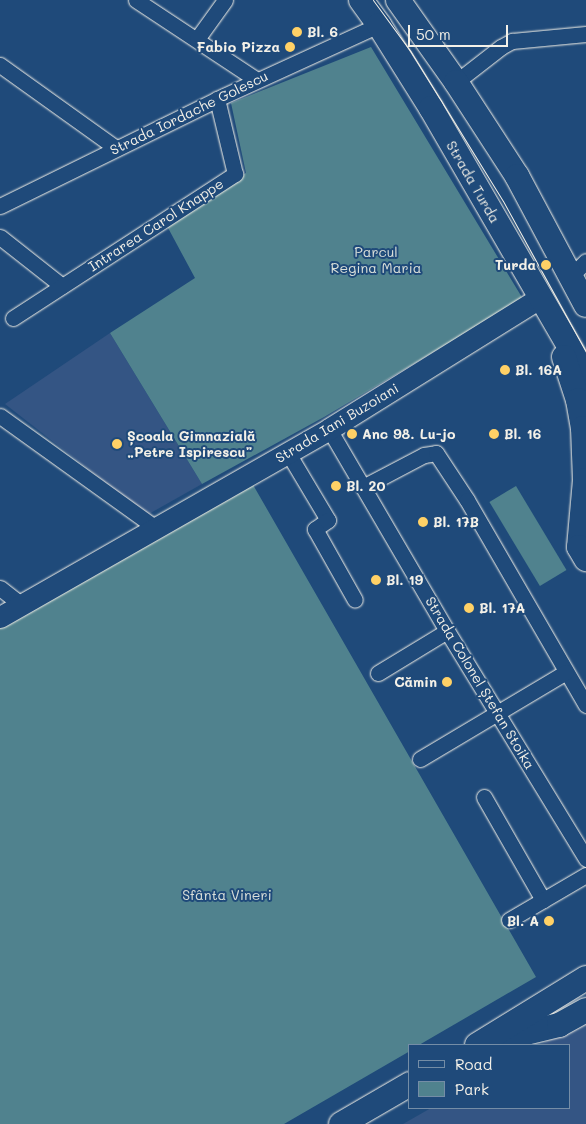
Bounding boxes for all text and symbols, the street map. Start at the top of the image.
scale bar [411,15,511,47]
place label: Bl. 6 [307,24,338,40]
text: 50 m [416,24,451,44]
marker: Bl. 6 [291,26,303,38]
place label: Fabio Pizza [197,39,280,55]
marker: Fabio Pizza [284,41,296,53]
street label: Strada Iordache Golescu [107,67,271,159]
street label: Strada Turda [443,138,503,226]
street label: Intrarea Carol Knappe [85,175,227,275]
park label: Parcul Regina Maria [331,244,421,276]
place label: Turda [495,257,536,273]
marker: Turda [540,259,552,271]
place label: Bl. 16A [515,362,562,378]
marker: Bl. 16A [499,364,511,376]
street label: Strada Iani Buzoiani [272,380,402,466]
place label: Anc 98. Lu-jo [362,426,455,442]
place label: Bl. 16 [504,426,541,442]
place label: Școala Gimnazială „Petre Ispirescu” [127,428,256,461]
marker: Anc 98. Lu-jo [346,428,358,440]
marker: Bl. 16 [488,428,500,440]
marker: Școala Gimnazială „Petre Ispirescu” [111,438,123,450]
place label: Bl. 20 [346,478,385,494]
marker: Bl. 20 [330,480,342,492]
place label: Bl. 17B [433,514,479,530]
marker: Bl. 17B [417,516,429,528]
place label: Bl. 19 [386,572,423,588]
marker: Bl. 19 [370,574,382,586]
street label: Strada Colonel Ștefan Stoika [422,594,538,772]
place label: Bl. 17A [479,600,525,616]
marker: Bl. 17A [463,602,475,614]
place label: Cămin [394,674,437,690]
marker: Cămin [441,676,453,688]
park label: Sfânta Vineri [182,887,272,903]
place label: Bl. A [507,913,539,929]
marker: Bl. A [543,915,555,927]
legend [408,1044,571,1109]
text: Road [455,1054,492,1074]
text: Park [455,1079,489,1099]

